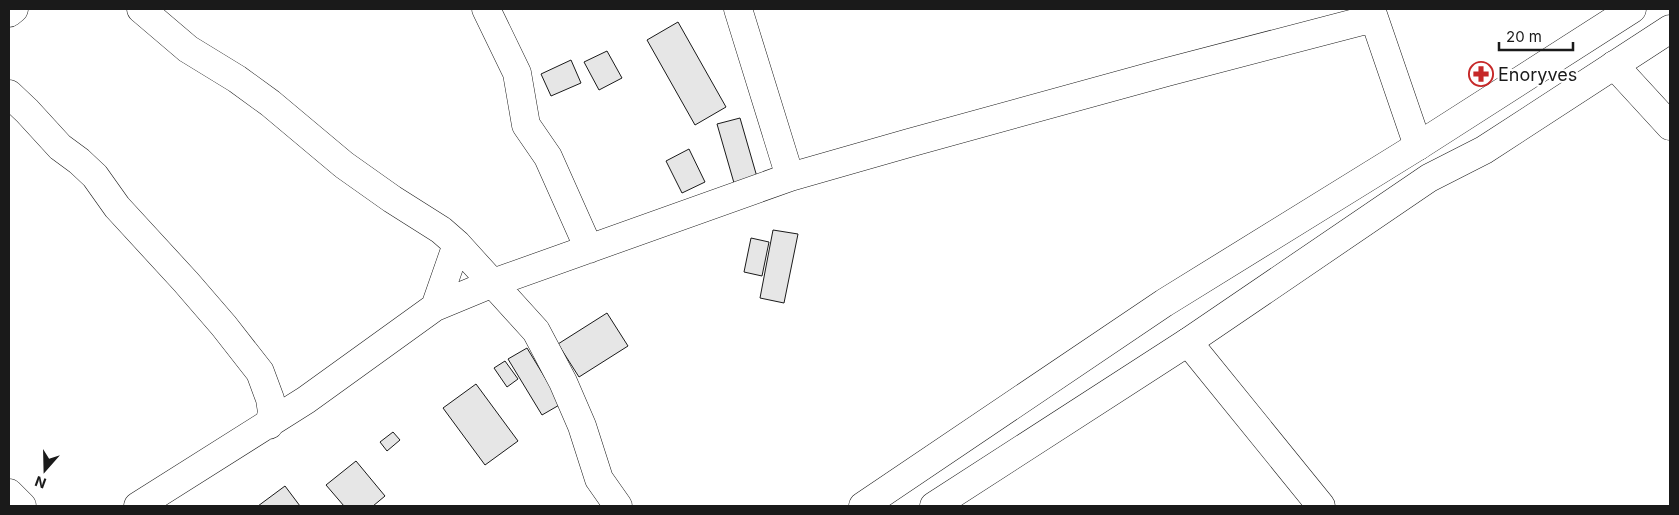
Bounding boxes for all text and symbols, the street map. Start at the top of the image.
scale bar [1499,20,1573,52]
text: 20 m [1506,27,1542,46]
pharmacy icon: Enoryves [1468,61,1494,87]
place label: Enoryves [1498,64,1577,85]
north arrow [20,445,70,495]
text: N [32,473,48,492]

